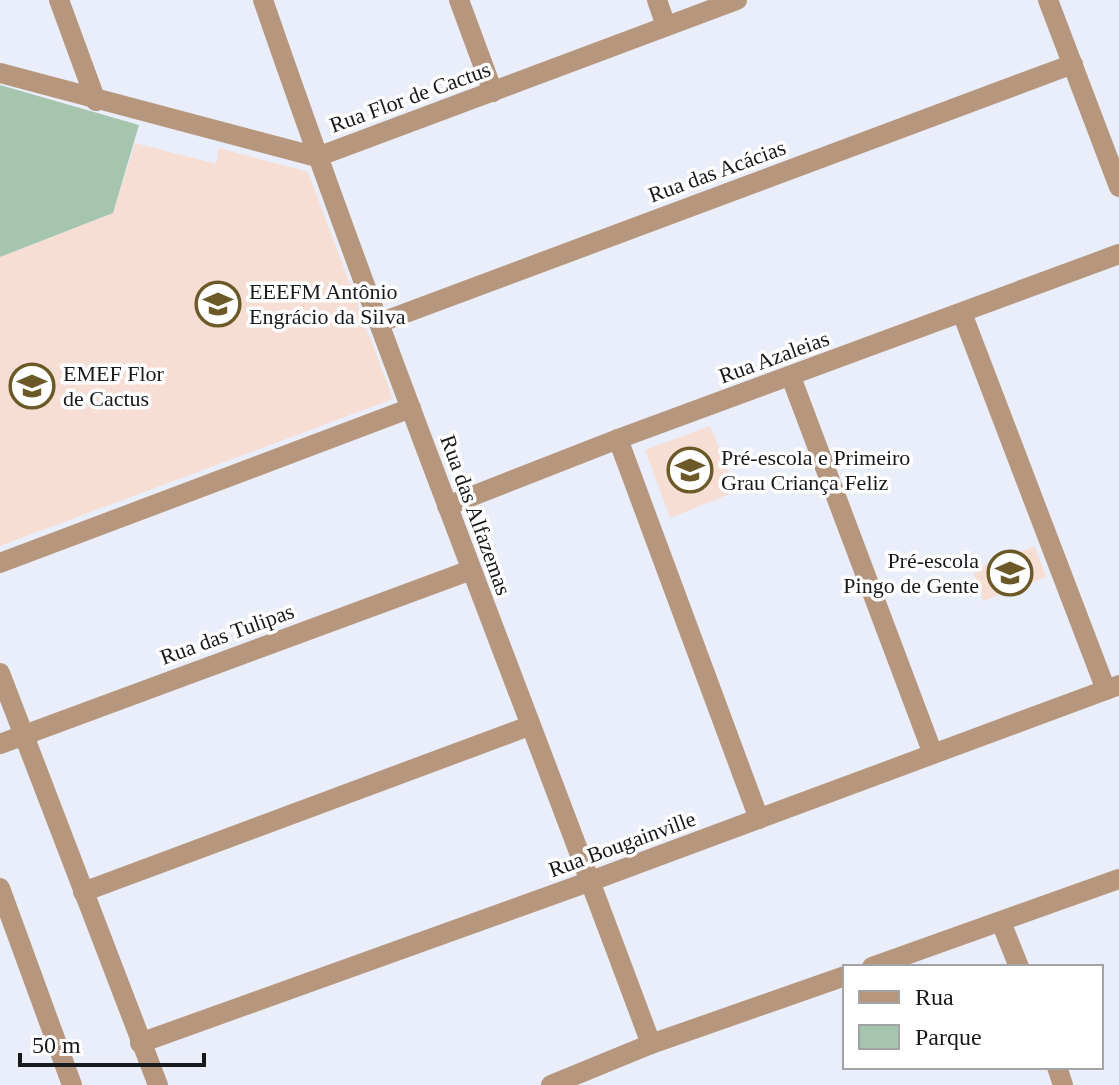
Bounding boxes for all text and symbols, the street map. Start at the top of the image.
street label: Rua Flor de Cactus [326,56,494,138]
street label: Rua das Acácias [645,135,789,207]
place label: EEEFM Antônio Engrácio da Silva [249,279,406,329]
school or university icon: EEEFM Antônio Engrácio da Silva [194,280,242,328]
street label: Rua Azaleias [715,326,833,388]
place label: EMEF Flor de Cactus [63,361,165,411]
school or university icon: EMEF Flor de Cactus [8,362,56,410]
street label: Rua das Alfazemas [435,432,517,598]
place label: Pré-escola e Primeiro Grau Criança Feliz [721,445,910,495]
school or university icon: Pré-escola e Primeiro Grau Criança Feliz [666,446,714,494]
place label: Pré-escola Pingo de Gente [843,548,979,598]
school or university icon: Pré-escola Pingo de Gente [986,549,1034,597]
street label: Rua das Tulipas [157,598,297,670]
street label: Rua Bougainville [545,806,699,882]
legend [843,965,1103,1069]
text: Rua [915,984,954,1010]
scale bar [20,1017,204,1067]
text: Parque [915,1024,982,1050]
text: 50 m [32,1032,81,1058]

